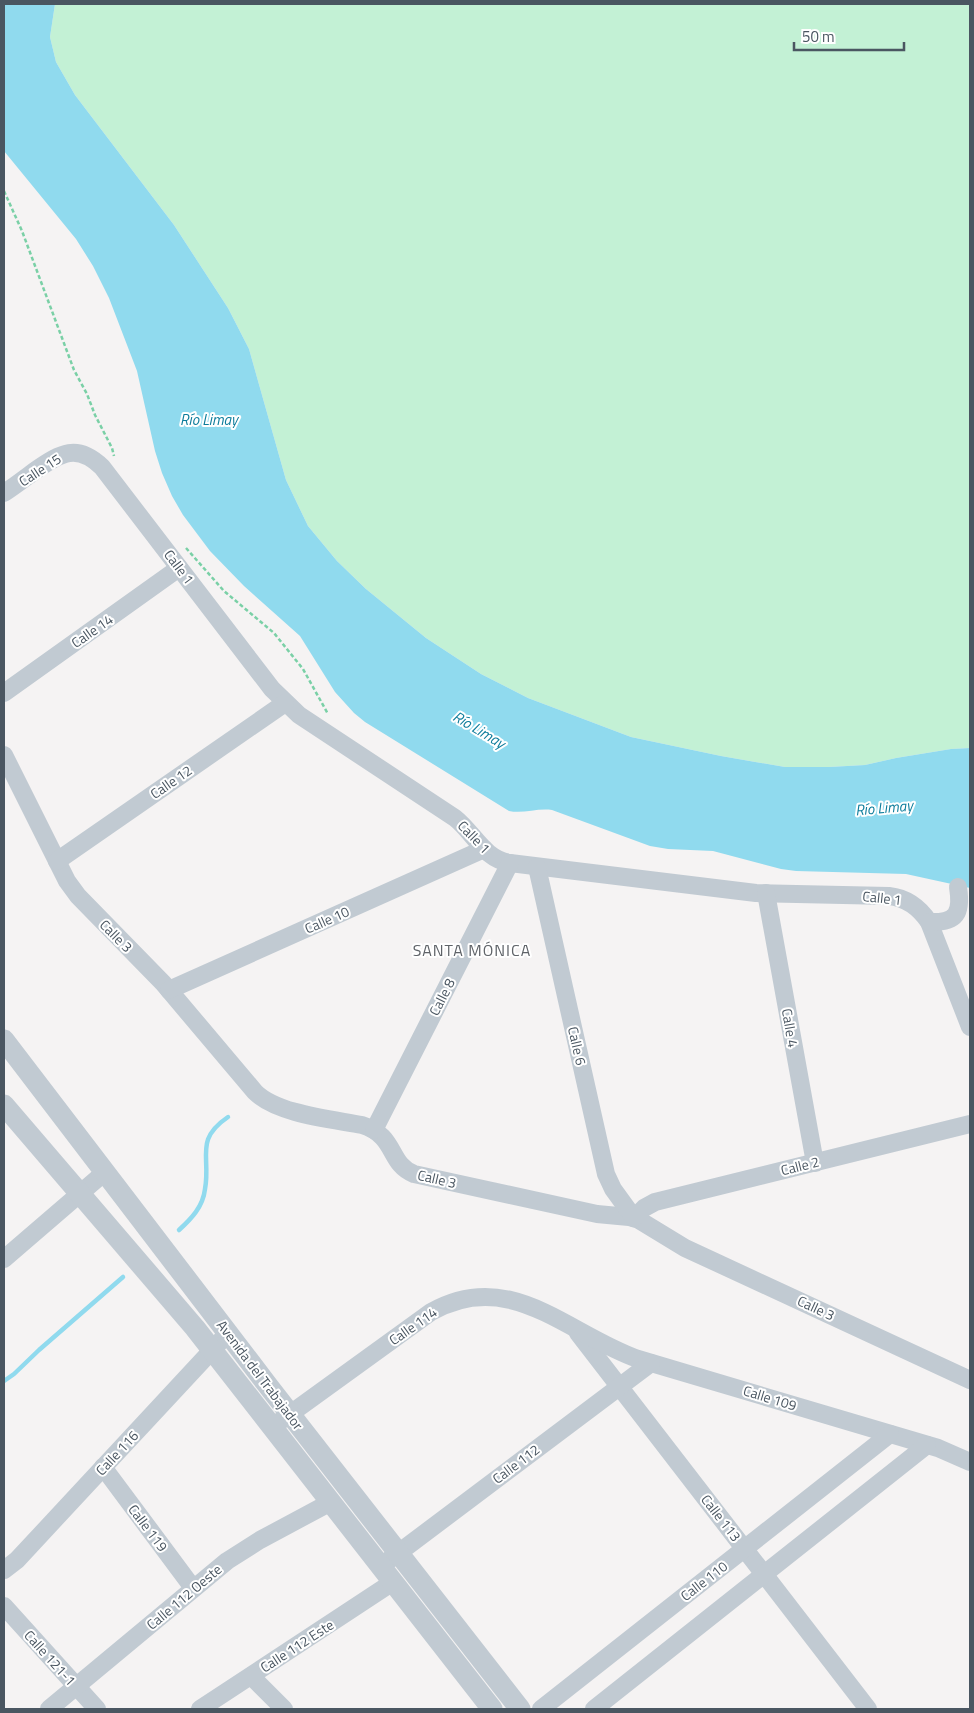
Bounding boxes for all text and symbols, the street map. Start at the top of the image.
scale bar [794,20,904,52]
text: 50 m [802,25,835,48]
water label: Río Limay [180,408,240,431]
street label: Calle 15 [14,448,65,491]
street label: Calle 1 [159,545,200,589]
street label: Calle 14 [66,608,117,653]
water label: Río Limay [449,705,512,755]
street label: Calle 12 [145,760,196,804]
water label: Río Limay [854,793,916,821]
street label: Calle 1 [453,815,495,858]
street label: Calle 1 [862,885,903,910]
street label: Calle 10 [301,900,353,939]
street label: Calle 3 [95,914,138,957]
district label: SANTA MÓNICA [413,938,531,962]
street label: Calle 8 [423,974,460,1019]
street label: Calle 4 [777,1007,804,1049]
street label: Calle 6 [563,1024,592,1067]
street label: Calle 2 [778,1151,821,1180]
street label: Calle 3 [416,1164,459,1193]
street label: Calle 3 [794,1290,838,1325]
street label: Calle 114 [384,1301,441,1350]
street label: Avenida del Trabajador [212,1315,309,1434]
street label: Calle 109 [741,1379,800,1416]
street label: Calle 116 [90,1425,143,1480]
street label: Calle 112 [488,1439,544,1488]
street label: Calle 113 [696,1490,747,1546]
street label: Calle 119 [124,1500,173,1556]
street label: Calle 110 [676,1555,732,1606]
street label: Calle 112 Oeste [141,1559,226,1634]
street label: Calle 112 Este [256,1614,338,1677]
street label: Calle 121-1 [20,1625,81,1690]

